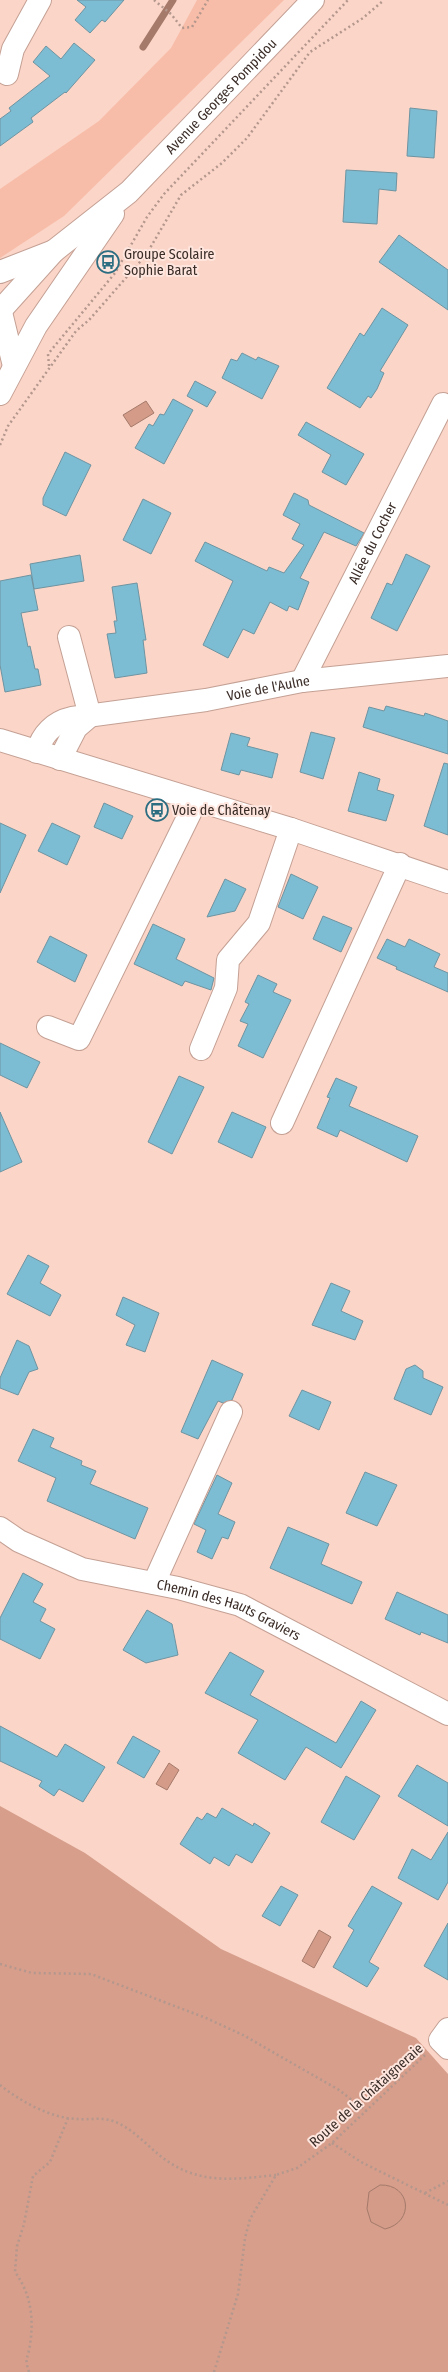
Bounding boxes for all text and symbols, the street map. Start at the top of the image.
street label: Avenue Georges Pompidou [162,35,280,158]
place label: Groupe Scolaire Sophie Barat [124,246,214,279]
bus stop icon: Groupe Scolaire Sophie Barat [95,249,121,275]
street label: Allée du Cocher [345,499,401,587]
street label: Voie de l'Aulne [225,672,311,705]
bus stop icon: Voie de Châtenay [144,797,170,823]
place label: Voie de Châtenay [172,802,271,819]
street label: Chemin des Hauts Graviers [155,1576,303,1644]
street label: Route de la Châtaigneraie [306,2040,427,2151]

